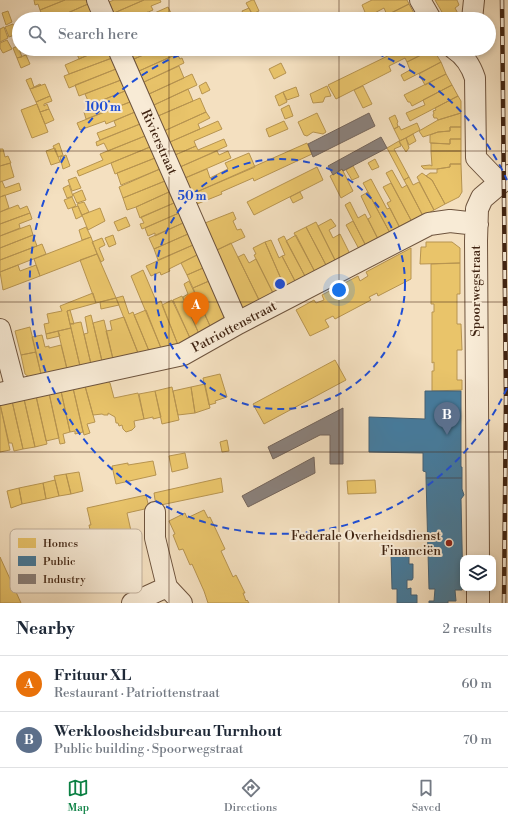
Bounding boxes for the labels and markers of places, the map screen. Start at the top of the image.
centre of rings [273,277,287,291]
pin: A [183,292,209,325]
pin: B [434,402,460,435]
place label: Federale Overheidsdienst Financiën [291,528,441,559]
marker: Federale Overheidsdienst Financiën [444,538,454,548]

